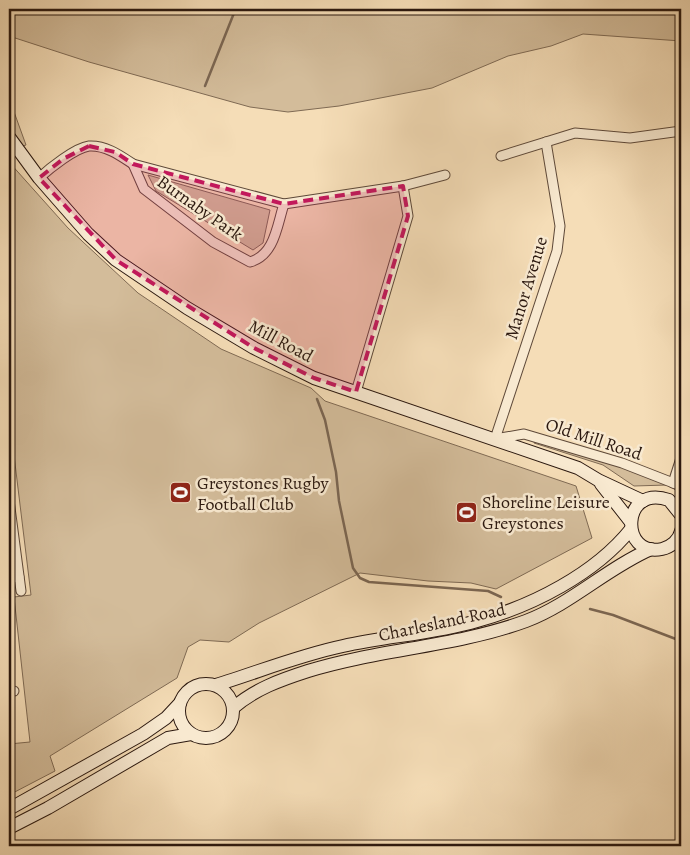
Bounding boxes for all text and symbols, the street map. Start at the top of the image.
street label: Burnaby Park [152,170,248,246]
street label: Manor Avenue [499,234,553,342]
street label: Mill Road [244,314,318,368]
street label: Old Mill Road [543,412,646,466]
place label: Greystones Rugby Football Club [197,471,329,516]
sports icon: Greystones Rugby Football Club [169,481,193,505]
place label: Shoreline Leisure Greystones [482,490,610,535]
sports icon: Shoreline Leisure Greystones [454,500,478,524]
street label: Charlesland Road [376,597,508,647]

